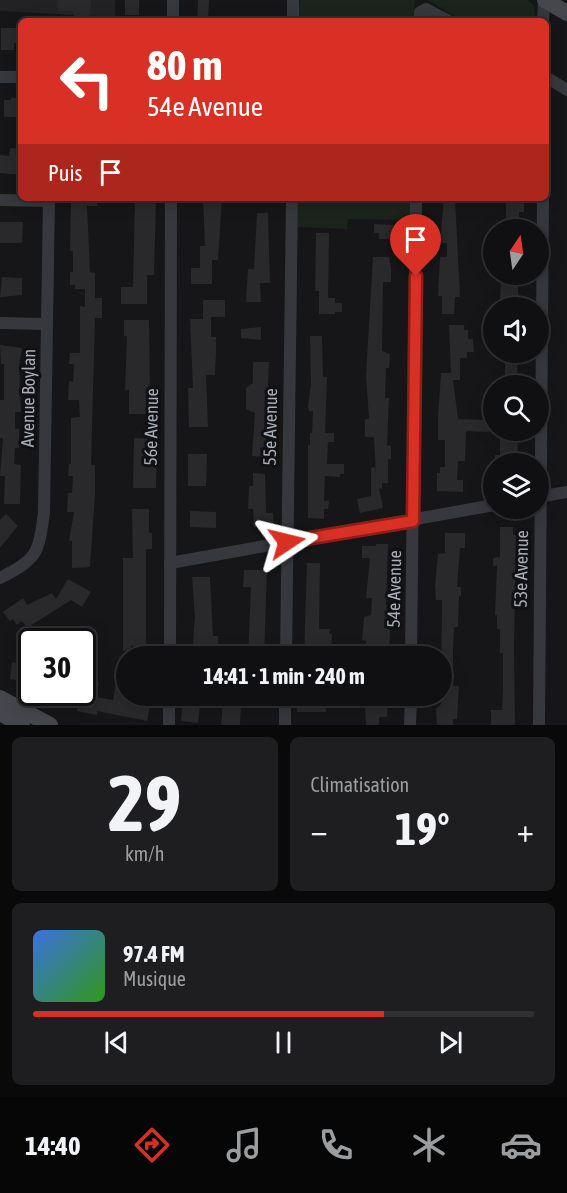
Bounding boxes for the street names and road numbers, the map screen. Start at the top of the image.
street label: Avenue Boylan [17,349,39,447]
street label: 56e Avenue [140,388,162,466]
street label: 55e Avenue [259,388,281,466]
street label: 53e Avenue [510,530,532,608]
street label: 54e Avenue [383,550,405,628]

